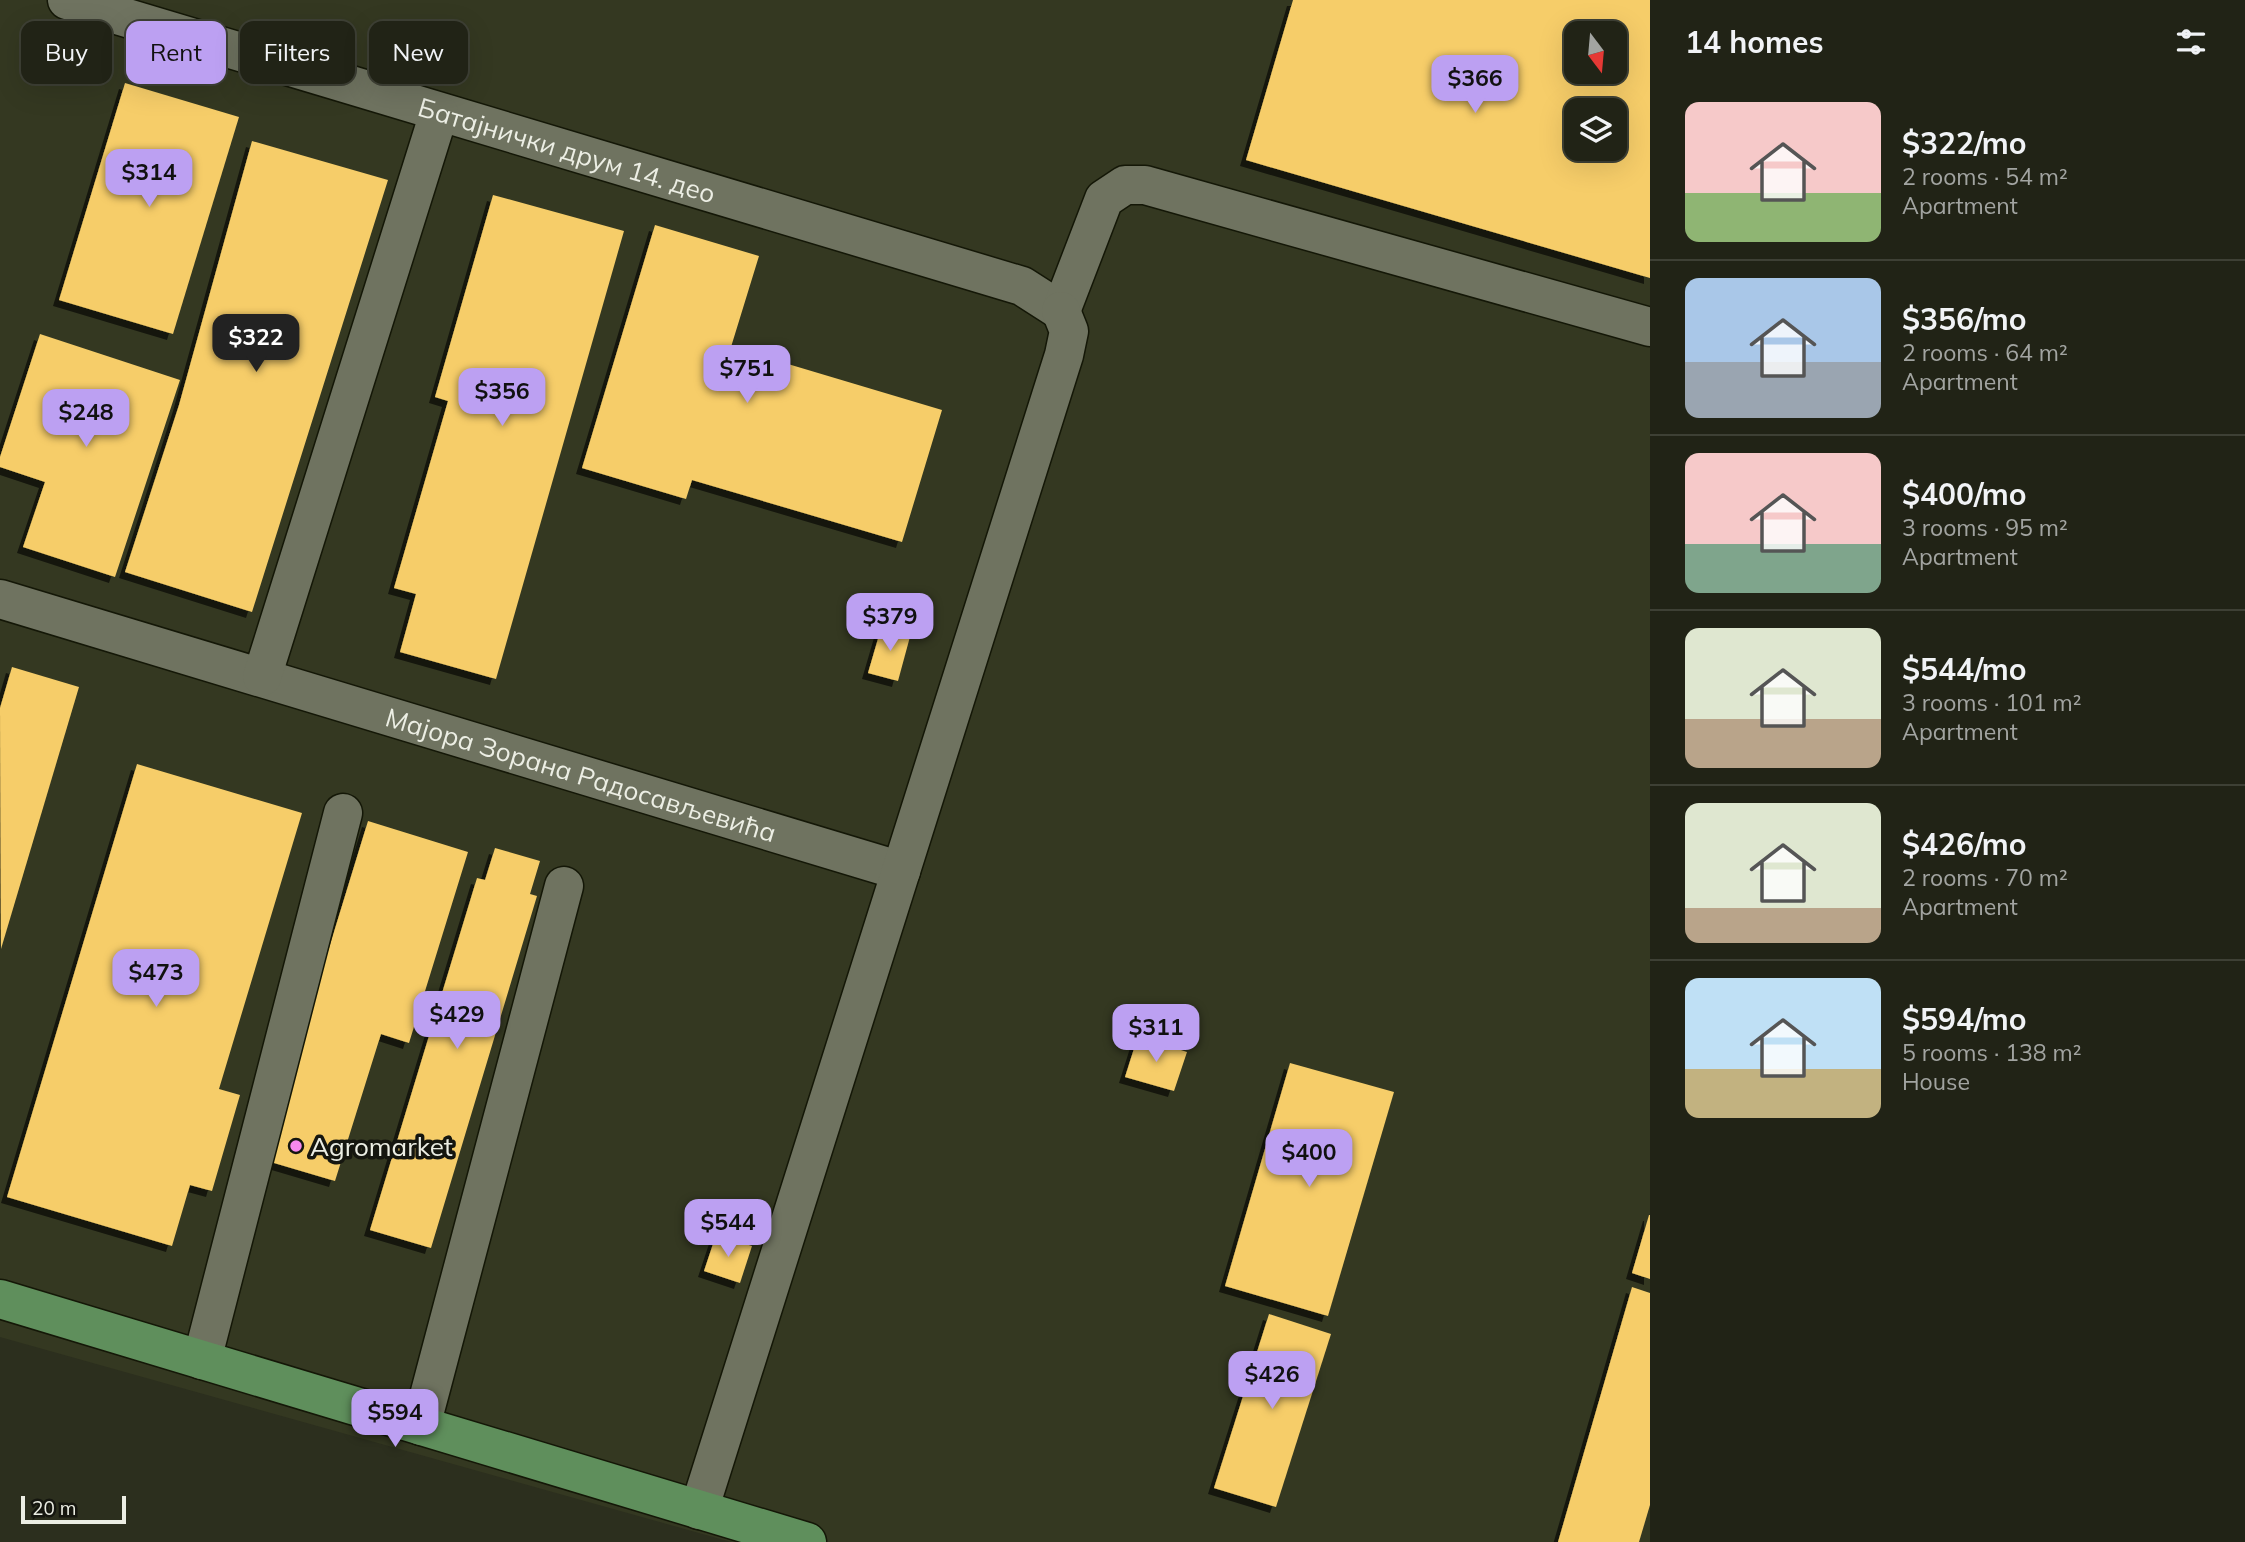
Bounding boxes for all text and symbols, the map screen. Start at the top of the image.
chip: Buy [21,21,112,84]
chip: Rent [126,21,226,84]
chip: Filters [240,21,355,84]
chip: New [369,21,468,84]
north arrow [1564,21,1628,84]
map controls [1564,21,1627,161]
text: 14 homes [1685,23,1824,61]
icon: filters [2172,23,2210,61]
pin: $366 [1434,55,1516,115]
text: $366 [1447,63,1503,92]
street label: Батајнички друм 14. део [414,90,720,210]
button: layers [1564,98,1627,161]
text: $322/mo [1902,124,2026,162]
icon: home [1741,130,1825,214]
pin: $314 [108,150,190,209]
text: $314 [121,157,177,186]
text: 2 rooms · 54 m² [1902,162,2068,191]
text: Apartment [1902,191,2018,220]
text: $356/mo [1902,300,2026,338]
icon: home [1741,306,1825,390]
pin: $322 [215,314,297,374]
text: $322 [228,322,284,351]
text: 2 rooms · 64 m² [1902,338,2068,367]
pin: $751 [706,346,788,405]
text: $751 [719,353,775,382]
text: Apartment [1902,367,2018,396]
pin: $356 [461,368,543,428]
text: $356 [474,376,530,405]
pin: $248 [45,390,127,449]
text: $248 [58,397,114,426]
text: $400/mo [1902,475,2026,513]
icon: home [1741,481,1825,565]
text: 3 rooms · 95 m² [1902,513,2068,542]
text: Apartment [1902,542,2018,571]
pin: $379 [849,594,931,653]
text: $379 [862,601,918,630]
text: $544/mo [1902,650,2026,688]
icon: home [1741,656,1825,740]
text: 3 rooms · 101 m² [1902,688,2082,717]
street label: Мајора Зорана Радосављевића [382,700,780,849]
text: Apartment [1902,717,2018,746]
text: $426/mo [1902,825,2026,863]
icon: home [1741,831,1825,915]
text: 2 rooms · 70 m² [1902,863,2068,892]
text: Apartment [1902,892,2018,921]
pin: $473 [115,950,197,1009]
text: $473 [128,957,184,986]
pin: $429 [416,992,498,1051]
text: $429 [429,999,485,1028]
text: $594/mo [1902,1000,2026,1038]
pin: $311 [1115,1004,1197,1064]
icon: home [1741,1006,1825,1090]
text: $311 [1128,1012,1184,1041]
text: 5 rooms · 138 m² [1902,1038,2082,1067]
text: House [1902,1067,1970,1096]
place label: Agromarket [310,1130,453,1163]
pin: $400 [1268,1130,1350,1189]
text: $400 [1281,1137,1337,1166]
marker: Agromarket [288,1138,304,1154]
pin: $544 [687,1200,769,1259]
text: $544 [700,1207,756,1236]
pin: $426 [1231,1352,1313,1411]
text: $426 [1244,1359,1300,1388]
pin: $594 [354,1390,436,1449]
text: $594 [367,1397,423,1426]
scale bar [21,1493,126,1525]
text: 20 m [32,1496,76,1520]

